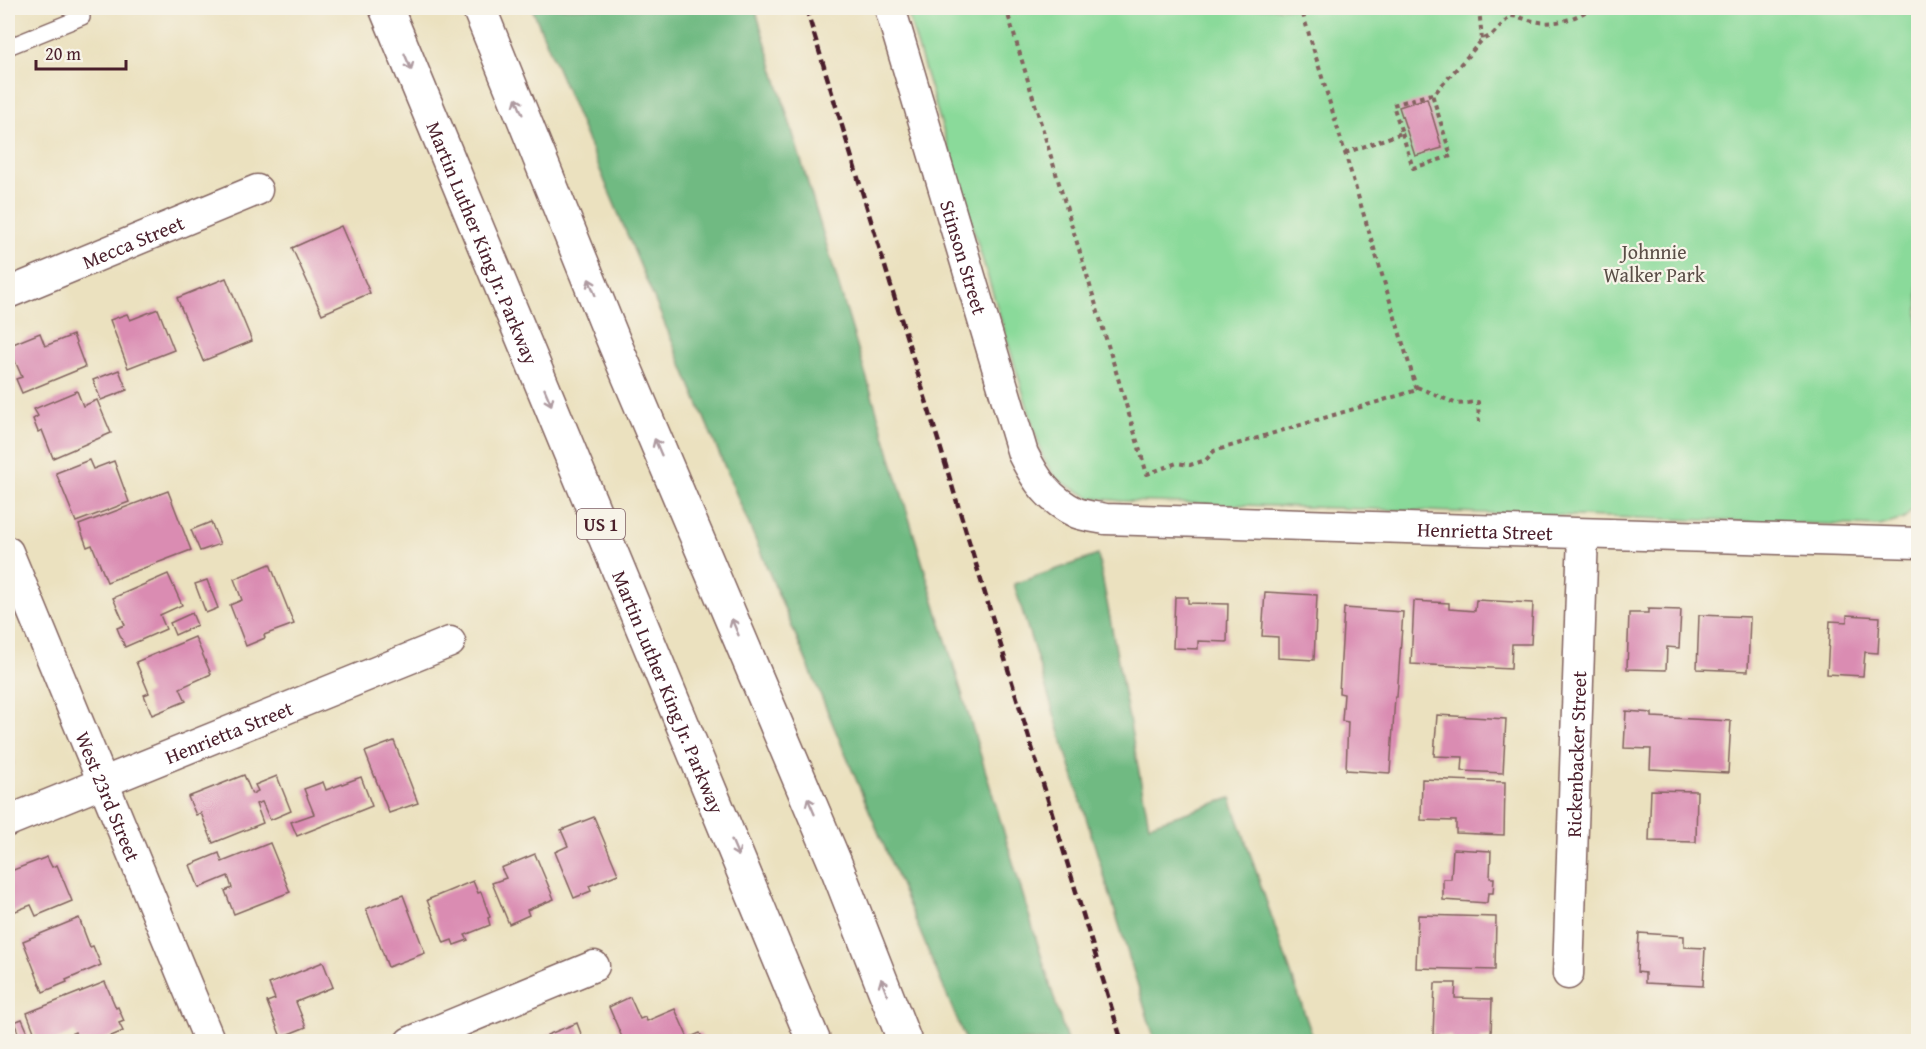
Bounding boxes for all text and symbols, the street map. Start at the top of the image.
scale bar [36,33,126,71]
text: 20 m [45,40,81,67]
one-way arrow [403,52,414,70]
one-way arrow [513,98,524,116]
street label: Martin Luther King Jr. Parkway [420,117,546,369]
street label: Stinson Street [934,196,995,318]
street label: Mecca Street [77,207,188,275]
park label: Johnnie Walker Park [1603,237,1706,289]
one-way arrow [586,278,597,297]
one-way arrow [543,387,554,405]
one-way arrow [652,439,664,457]
road number: US 1 [577,509,625,539]
street label: Henrietta Street [1417,514,1553,547]
street label: Martin Luther King Jr. Parkway [606,566,732,818]
one-way arrow [728,618,739,636]
street label: Rickenbacker Street [1558,670,1593,838]
street label: Henrietta Street [160,693,297,771]
street label: West 23rd Street [69,727,148,865]
one-way arrow [804,798,816,816]
one-way arrow [730,839,741,857]
one-way arrow [878,978,889,997]

